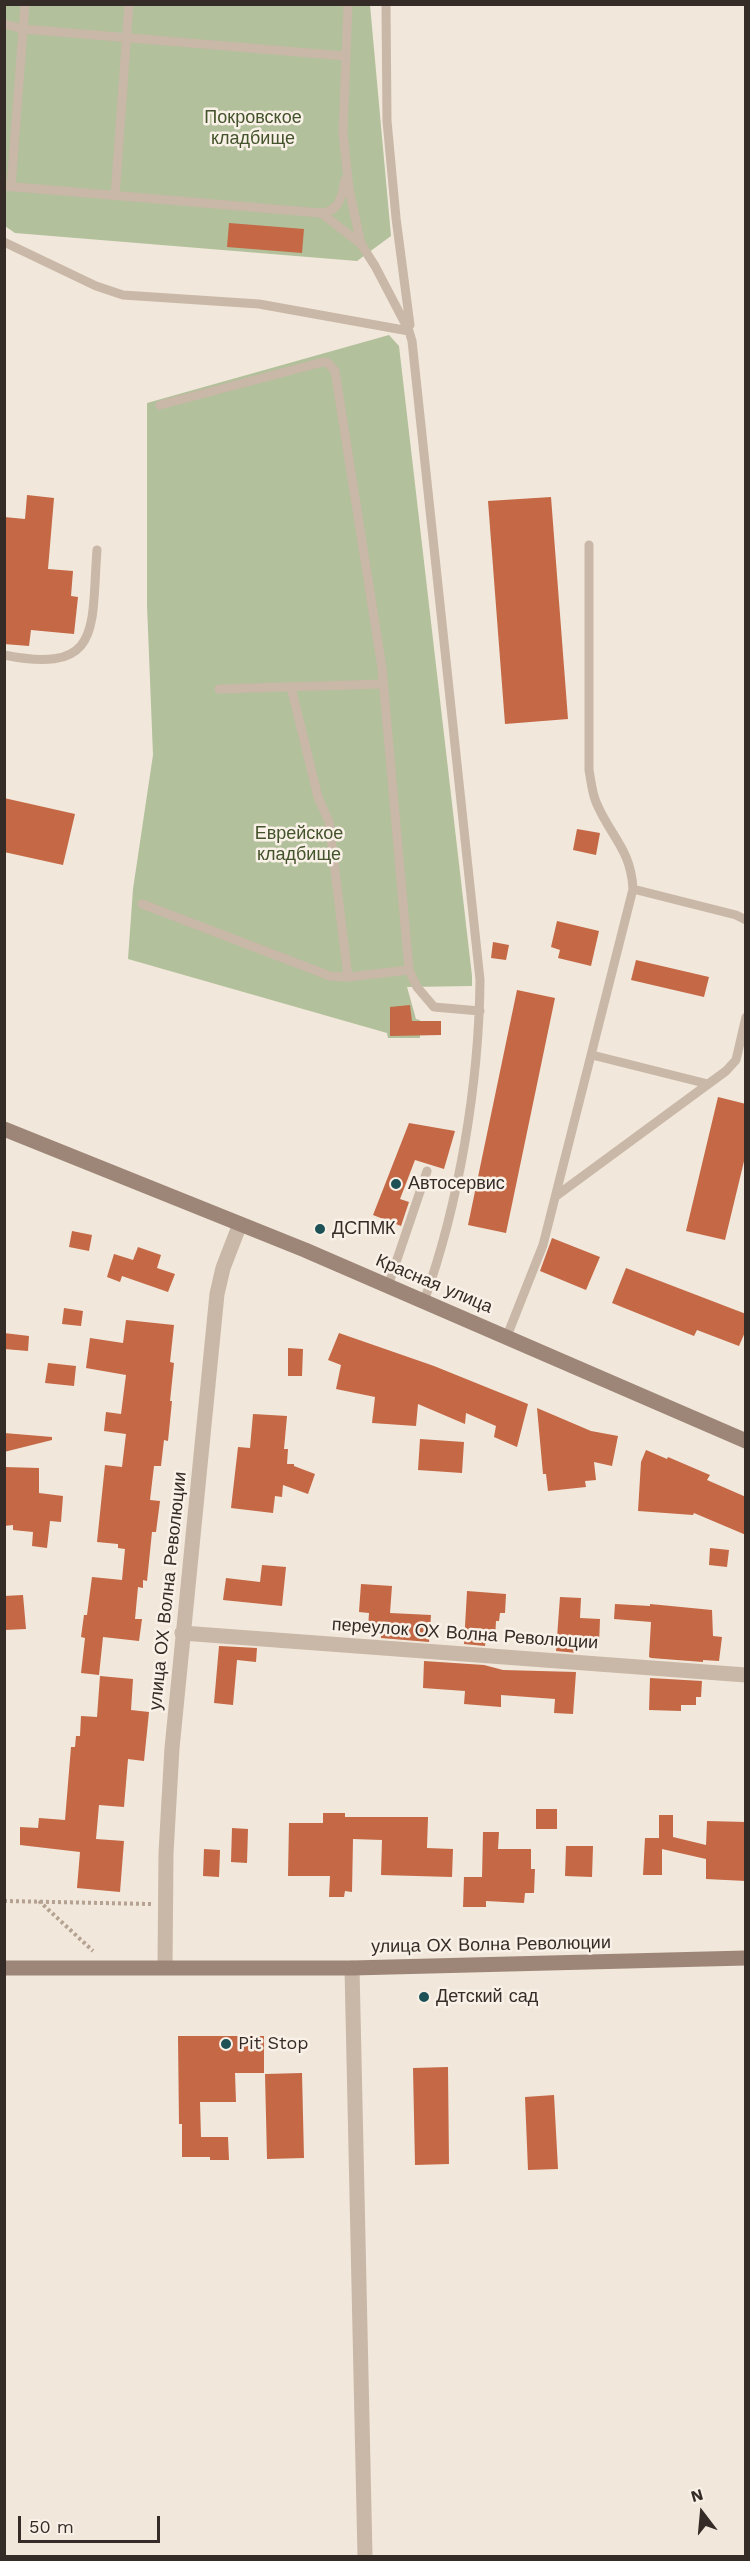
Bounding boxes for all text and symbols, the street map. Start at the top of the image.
park label: Покровское кладбище [204,107,302,150]
park label: Еврейское кладбище [255,823,343,866]
place label: Автосервис [408,1173,505,1195]
marker: Автосервис [389,1177,403,1191]
place label: ДСПМК [332,1218,396,1240]
marker: ДСПМК [313,1222,327,1236]
street label: Красная улица [372,1250,496,1318]
street label: улица ОХ Волна Революции [145,1471,191,1711]
street label: переулок ОХ Волна Революции [331,1614,599,1654]
street label: улица ОХ Волна Революции [371,1932,611,1958]
place label: Детский сад [436,1986,538,2008]
marker: Детский сад [417,1990,431,2004]
place label: Pit Stop [238,2033,309,2055]
marker: Pit Stop [219,2037,233,2051]
north arrow [672,2483,732,2543]
text: N [689,2484,705,2506]
scale bar [21,2504,164,2542]
text: 50 m [29,2516,74,2537]

